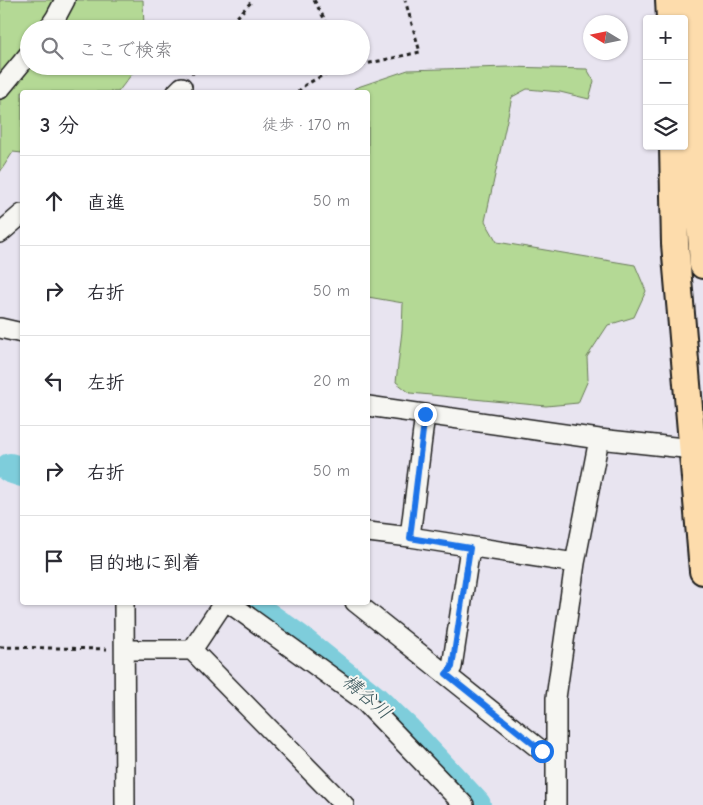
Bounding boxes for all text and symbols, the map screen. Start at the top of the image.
north arrow [583,15,628,60]
map controls [643,15,688,150]
button: + [643,15,688,60]
search box [20,20,370,75]
icon: search [38,34,66,62]
text: ここで検索 [78,39,173,61]
button: − [643,60,688,105]
button: layers [643,105,688,150]
text: 3 分 [40,113,79,137]
text: 徒歩 · 170 m [262,116,350,134]
icon: ahead [40,187,68,215]
text: 直進 [87,192,125,214]
text: 50 m [313,192,350,210]
icon: right [40,277,68,305]
text: 右折 [87,282,125,304]
text: 50 m [313,282,350,300]
icon: left [40,367,68,395]
text: 左折 [87,372,125,394]
text: 20 m [313,372,350,390]
route end [414,403,437,426]
icon: right [40,457,68,485]
text: 右折 [87,462,125,484]
text: 50 m [313,462,350,480]
icon: arrive [40,547,68,575]
text: 目的地に到着 [87,552,201,574]
water label: 構谷川 [338,670,396,724]
route start [531,740,554,763]

